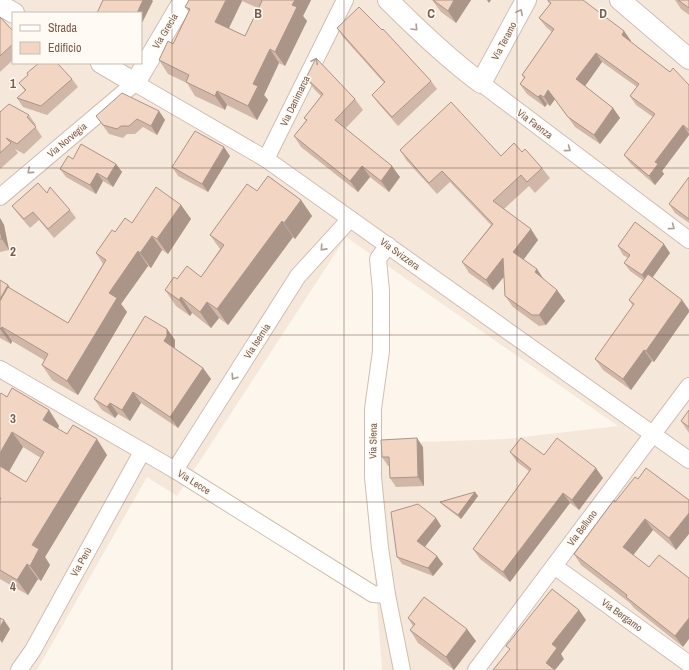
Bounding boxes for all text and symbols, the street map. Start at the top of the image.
text: B [254,5,262,22]
text: C [427,5,435,22]
text: D [599,5,607,22]
one-way arrow [515,9,523,16]
street label: Via Grecia [149,11,181,51]
legend [12,12,142,64]
street label: Via Teramo [488,19,520,62]
text: Strada [48,20,78,36]
one-way arrow [410,23,418,31]
text: Edificio [48,40,81,56]
one-way arrow [310,58,318,65]
street label: Via Danimarca [277,73,313,128]
text: 1 [10,75,16,92]
street label: Via Faenza [515,106,556,142]
street label: Via Norvegia [45,119,90,160]
one-way arrow [564,144,571,151]
one-way arrow [28,167,35,174]
one-way arrow [668,222,675,229]
street label: Via Svizzera [377,235,423,273]
text: 2 [10,243,16,260]
one-way arrow [321,243,328,251]
street label: Via Isernia [241,321,273,361]
one-way arrow [231,373,238,380]
text: 3 [10,410,16,427]
street label: Via Siena [366,423,380,459]
street label: Via Lecce [175,467,213,497]
street label: Via Belluno [564,507,600,549]
street label: Via Perù [68,545,94,579]
text: 4 [10,578,16,595]
street label: Via Bergamo [599,596,645,635]

